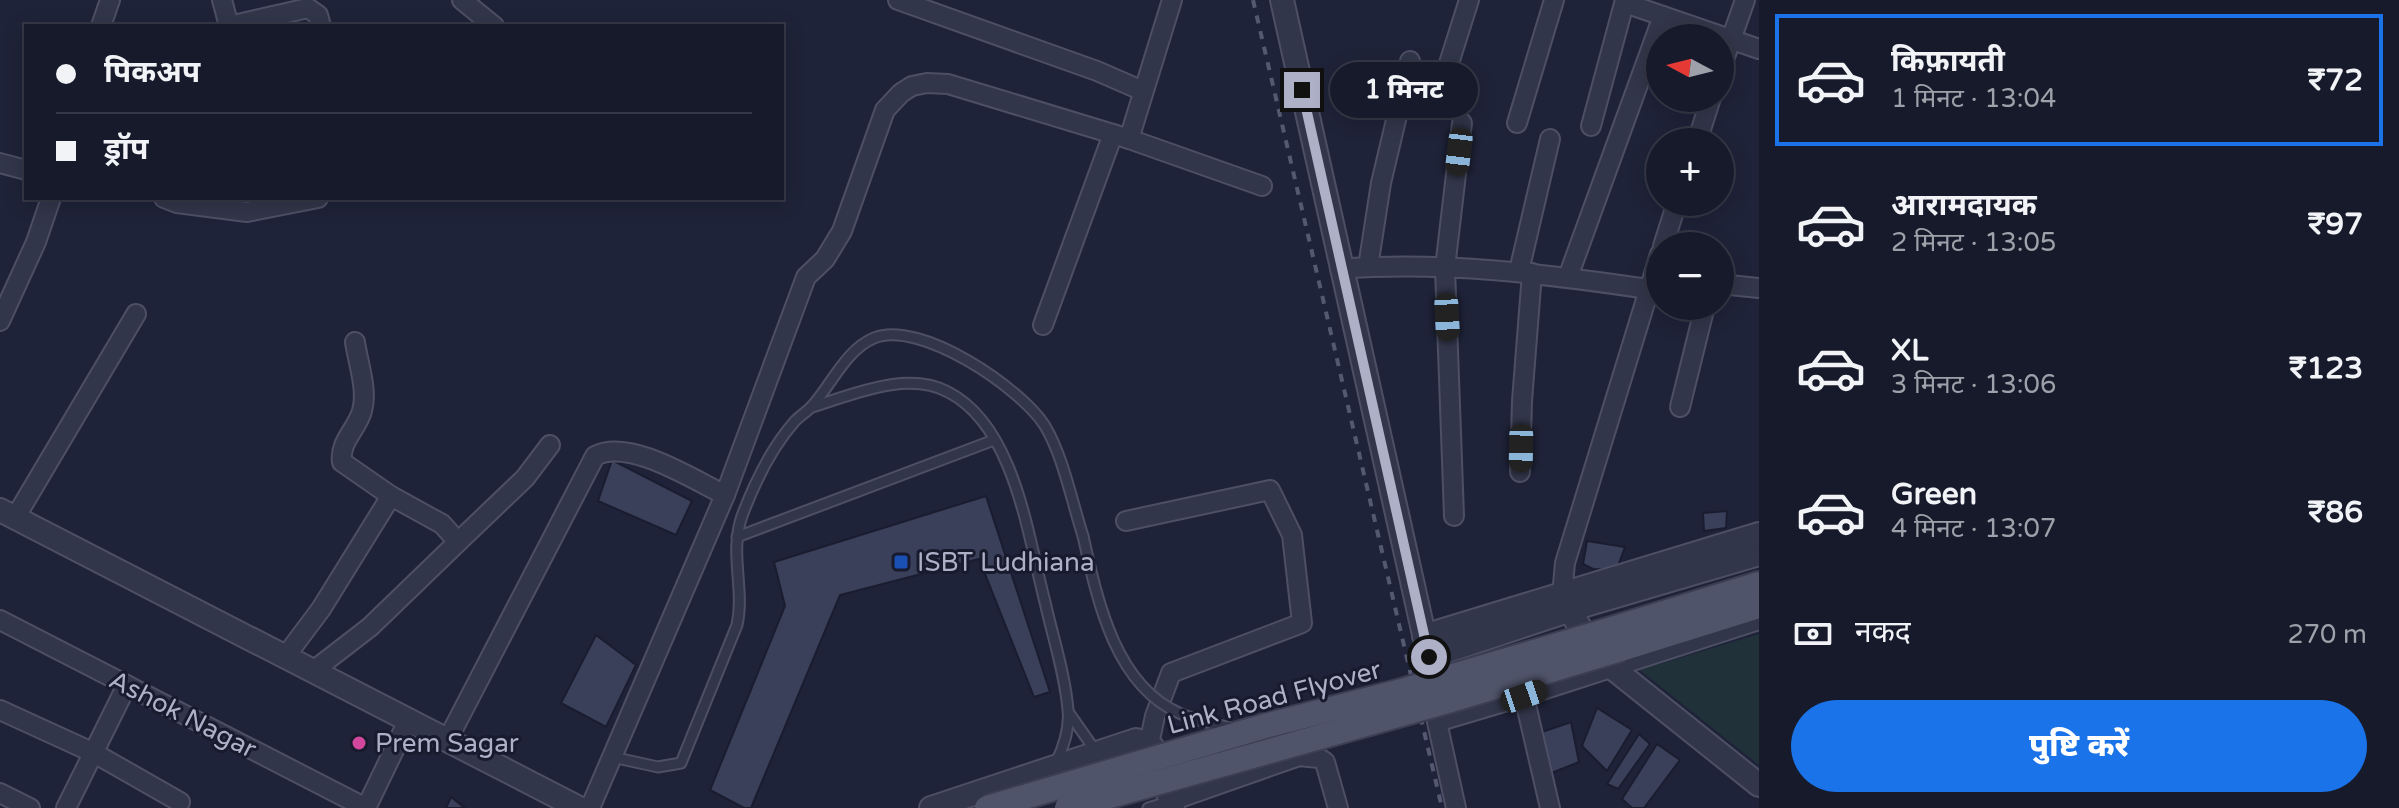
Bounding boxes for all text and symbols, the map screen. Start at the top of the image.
north arrow [1646,24,1734,112]
map controls [1646,24,1734,320]
text: किफ़ायती [1891,43,2005,80]
icon: car [1795,44,1867,116]
text: पिकअप [104,54,200,91]
callout: 1 मिनट [1330,62,1478,118]
text: ₹72 [2308,62,2363,99]
route end [1284,72,1320,108]
text: 1 मिनट [1364,74,1444,105]
text: 1 मिनट · 13:04 [1891,83,2056,114]
car [1444,127,1474,177]
button: + [1646,128,1734,216]
text: ड्रॉप [104,131,148,168]
text: आरामदायक [1891,187,2037,224]
icon: car [1795,188,1867,260]
text: ₹97 [2308,206,2363,243]
text: 2 मिनट · 13:05 [1891,227,2056,258]
button: − [1646,232,1734,320]
car [1434,292,1460,342]
icon: car [1795,332,1867,404]
text: XL [1891,332,1928,369]
text: ₹123 [2289,350,2363,387]
text: 3 मिनट · 13:06 [1891,369,2056,400]
car [1509,424,1533,472]
icon: car [1795,476,1867,548]
text: Green [1891,476,1977,513]
text: ₹86 [2308,494,2363,531]
text: 4 मिनट · 13:07 [1891,513,2056,544]
place label: ISBT Ludhiana [917,547,1095,578]
marker: ISBT Ludhiana [892,553,910,571]
icon: cash [1791,612,1835,656]
text: नकद [1855,614,1911,651]
text: 270 m [2287,619,2367,650]
route start [1411,639,1447,675]
street label: Link Road Flyover [1164,654,1384,741]
street label: Ashok Nagar [104,664,262,765]
car [1497,677,1551,715]
button: पुष्टि करें [1791,700,2367,792]
place label: Prem Sagar [375,728,519,759]
marker: Prem Sagar [350,734,368,752]

